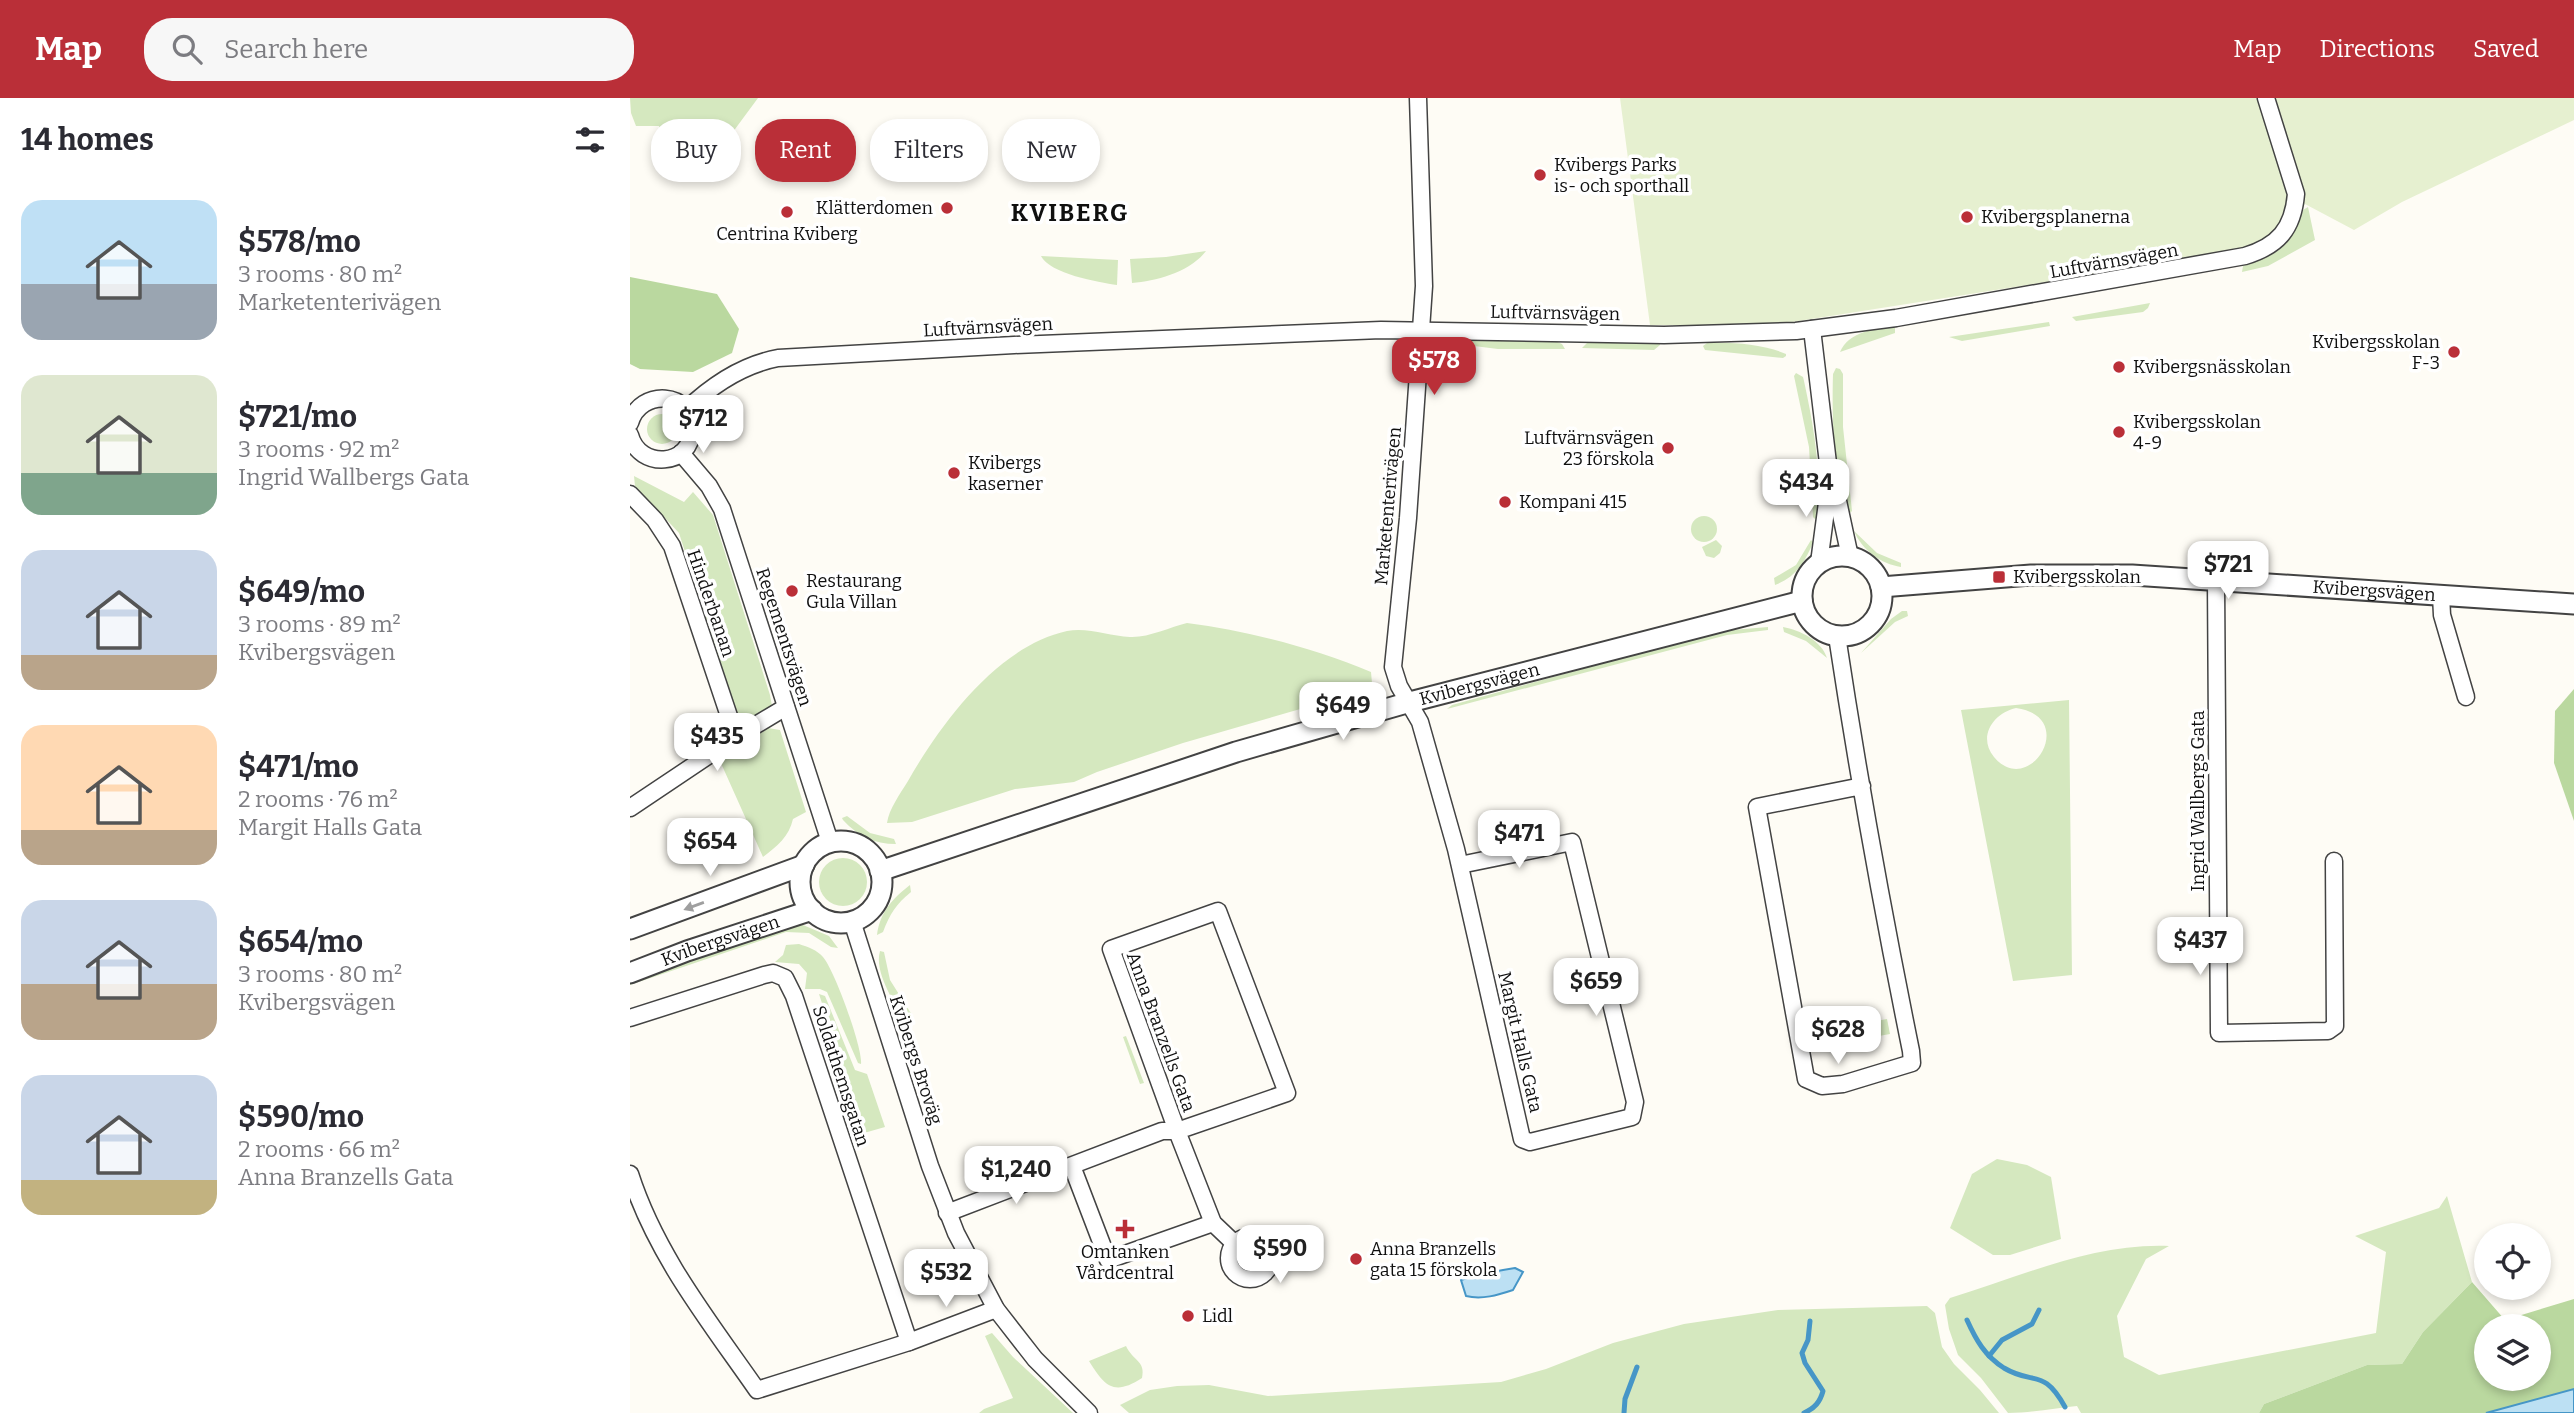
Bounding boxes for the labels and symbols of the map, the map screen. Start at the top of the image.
place label: Kvibergs Parks is- och sporthall [1554,154,1689,197]
marker: Kvibergs Parks is- och sporthall [1532,167,1548,183]
place label: Klätterdomen [816,197,934,219]
district label: KVIBERG [1011,199,1129,227]
marker: Klätterdomen [939,200,955,216]
marker: Centrina Kviberg [779,204,795,220]
place label: Kvibergsplanerna [1981,206,2130,228]
marker: Kvibergsplanerna [1959,209,1975,225]
place label: Centrina Kviberg [716,223,858,245]
street label: Luftvärnsvägen [2048,239,2181,283]
street label: Luftvärnsvägen [1490,301,1621,325]
street label: Luftvärnsvägen [922,313,1054,341]
place label: Kvibergsskolan F-3 [2312,331,2441,374]
pin: $578 [1393,338,1475,397]
marker: Kvibergsskolan F-3 [2446,344,2462,360]
place label: Kvibergsnässkolan [2133,356,2291,378]
marker: Kvibergsnässkolan [2111,359,2127,375]
pin: $712 [662,396,744,455]
place label: Kvibergsskolan 4-9 [2133,411,2262,454]
marker: Kvibergsskolan 4-9 [2111,424,2127,440]
street label: Marketenterivägen [1370,425,1406,586]
place label: Luftvärnsvägen 23 förskola [1524,427,1655,470]
marker: Luftvärnsvägen 23 förskola [1660,440,1676,456]
place label: Kvibergs kaserner [968,452,1043,495]
pin: $434 [1765,460,1847,519]
marker: Kvibergs kaserner [946,465,962,481]
place label: Kompani 415 [1519,491,1627,513]
marker: Kompani 415 [1497,494,1513,510]
pin: $721 [2187,542,2269,601]
street label: Hinderbanan [682,546,740,660]
street label: Regementsvägen [751,565,817,709]
place label: Kvibergsskolan [2013,566,2142,588]
marker: Kvibergsskolan [1991,569,2007,585]
place label: Restaurang Gula Villan [806,570,902,613]
street label: Kvibergsvägen [2312,576,2437,606]
marker: Restaurang Gula Villan [784,583,800,599]
street label: Kvibergsvägen [1417,658,1542,710]
pin: $649 [1302,682,1384,742]
street label: Ingrid Wallbergs Gata [2187,710,2209,892]
pin: $435 [676,714,758,773]
pin: $471 [1478,810,1560,870]
pin: $654 [669,818,751,878]
one-way arrow [683,900,704,911]
street label: Kvibergsvägen [658,910,783,971]
pin: $437 [2159,918,2241,977]
street label: Anna Branzells Gata [1122,949,1200,1115]
pin: $659 [1555,958,1637,1018]
street label: Margit Halls Gata [1493,969,1547,1115]
street label: Kvibergs Broväg [885,993,947,1127]
street label: Soldathemsgatan [808,1003,874,1150]
pin: $628 [1797,1006,1879,1066]
pin: $1,240 [959,1146,1073,1206]
marker: Omtanken Vårdcentral [1115,1219,1135,1239]
pin: $590 [1239,1226,1321,1285]
place label: Anna Branzells gata 15 förskola [1370,1238,1498,1281]
place label: Omtanken Vårdcentral [1076,1241,1174,1284]
pin: $532 [905,1250,987,1309]
marker: Anna Branzells gata 15 förskola [1348,1251,1364,1267]
place label: Lidl [1202,1305,1233,1327]
marker: Lidl [1180,1308,1196,1324]

